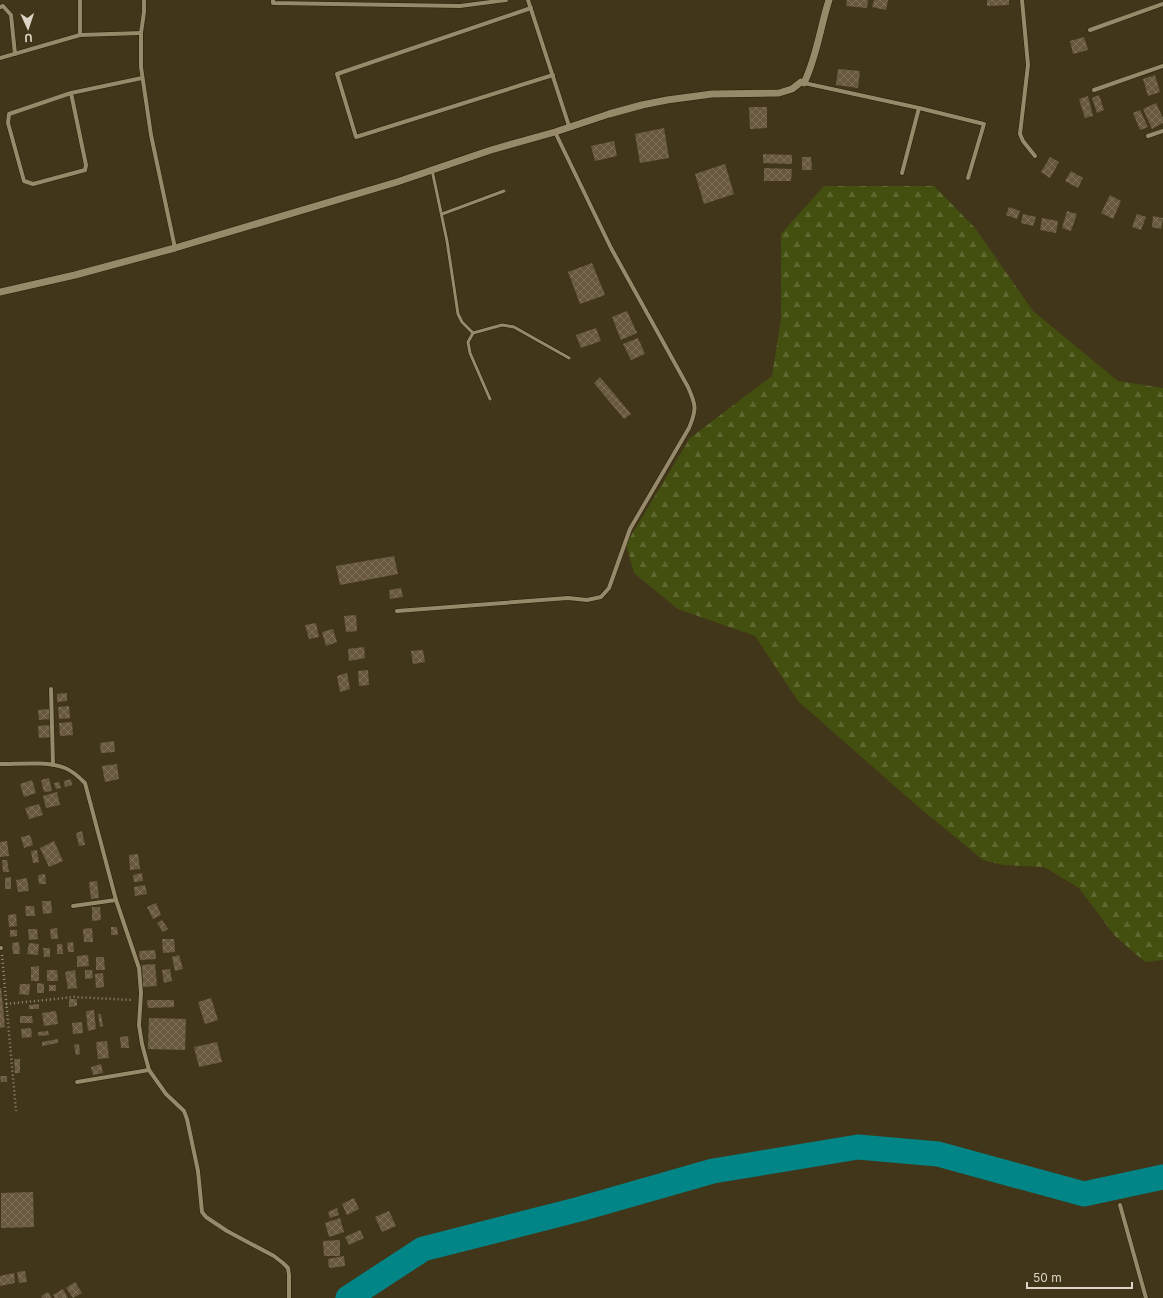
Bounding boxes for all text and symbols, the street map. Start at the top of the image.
north arrow [8,8,48,48]
text: U [24,31,33,45]
scale bar [1027,1264,1132,1290]
text: 50 m [1033,1270,1062,1285]

